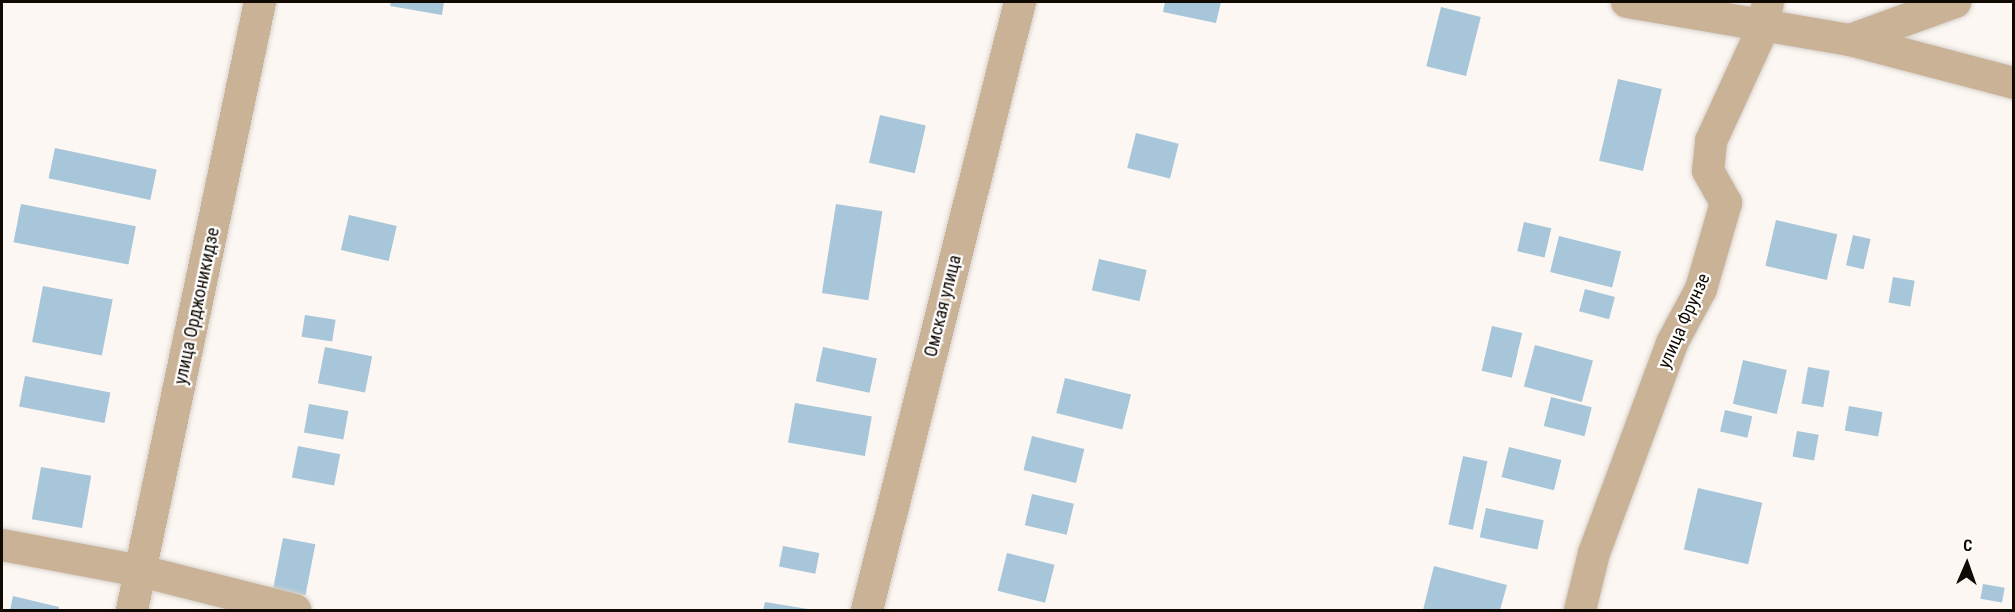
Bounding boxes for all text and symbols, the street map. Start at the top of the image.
street label: улица Орджоникидзе [170,226,224,386]
street label: Омская улица [920,253,966,359]
street label: улица Фрунзе [1653,270,1715,372]
north arrow [1937,534,1997,594]
text: С [1963,536,1973,555]

